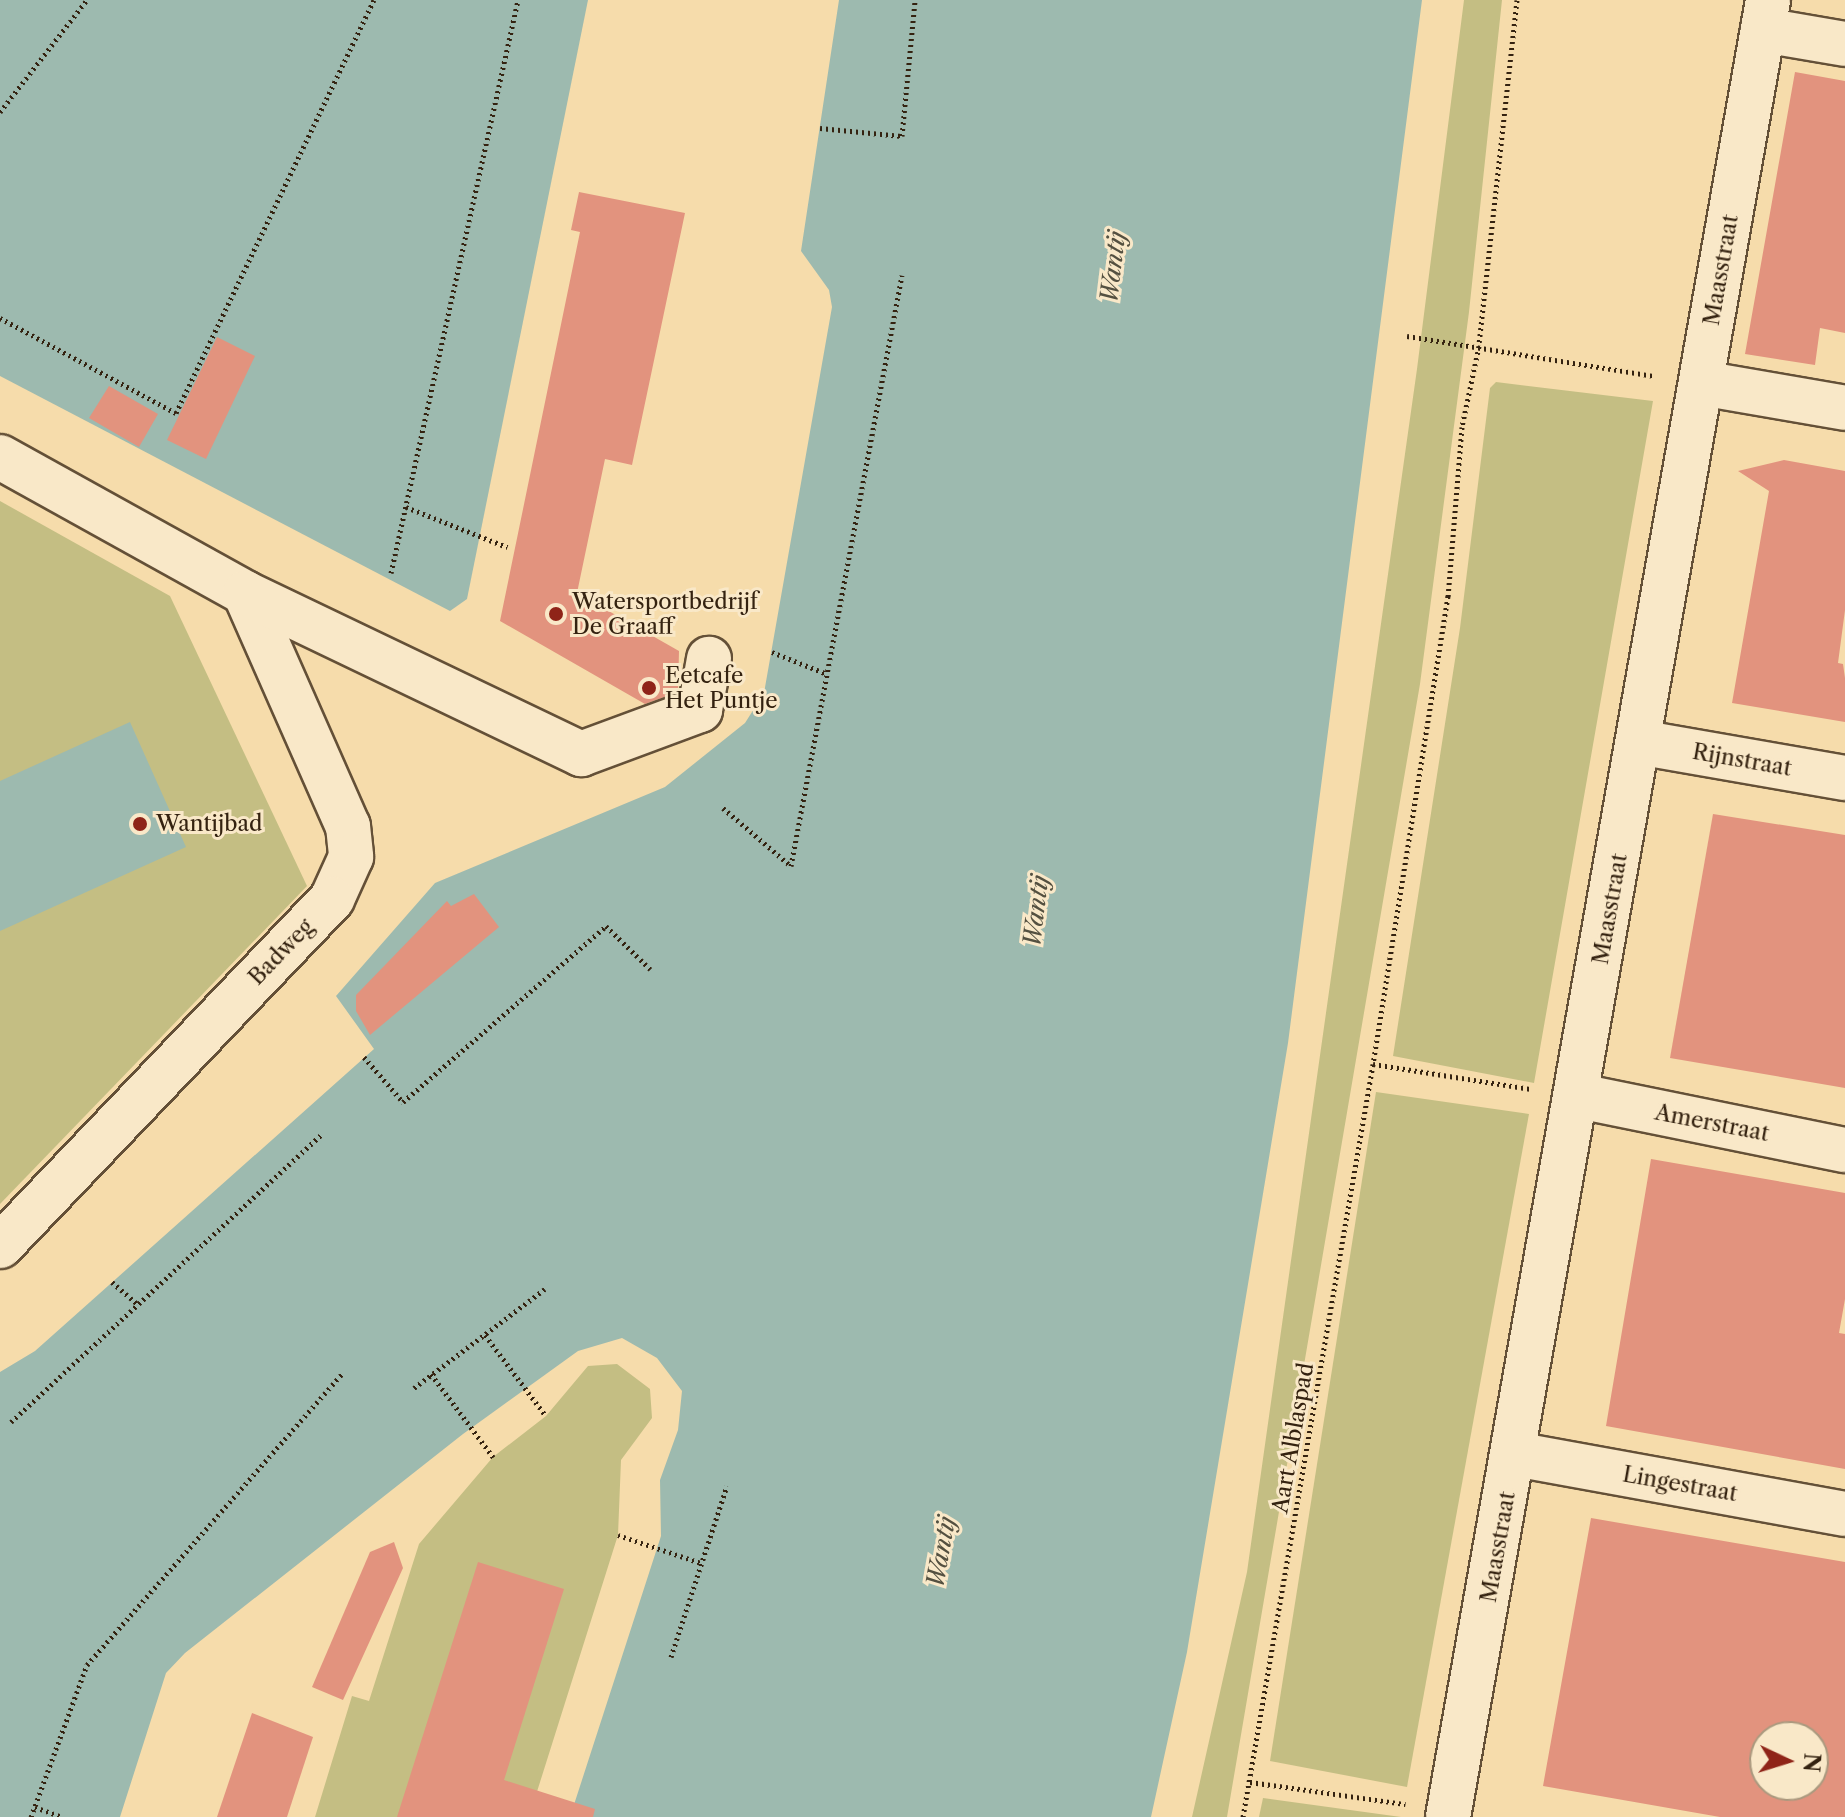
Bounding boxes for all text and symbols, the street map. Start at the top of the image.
street label: Maasstraat [1698,212,1744,328]
water label: Wantij [1094,229,1132,305]
place label: Watersportbedrijf De Graaff [572,588,758,640]
marker: Watersportbedrijf De Graaff [547,605,565,623]
place label: Eetcafe Het Puntje [665,662,778,714]
marker: Eetcafe Het Puntje [640,679,658,697]
street label: Rijnstraat [1690,738,1794,782]
place label: Wantijbad [156,811,263,837]
marker: Wantijbad [131,815,149,833]
street label: Maasstraat [1587,851,1633,967]
water label: Wantij [1017,873,1055,949]
street label: Badweg [243,913,319,991]
street label: Amerstraat [1653,1099,1771,1147]
street label: Aart Alblaspad [1267,1360,1319,1516]
street label: Lingestraat [1621,1461,1739,1507]
street label: Maasstraat [1475,1489,1521,1605]
water label: Wantij [920,1514,962,1590]
north arrow [1749,1721,1829,1801]
text: N [1797,1752,1826,1773]

